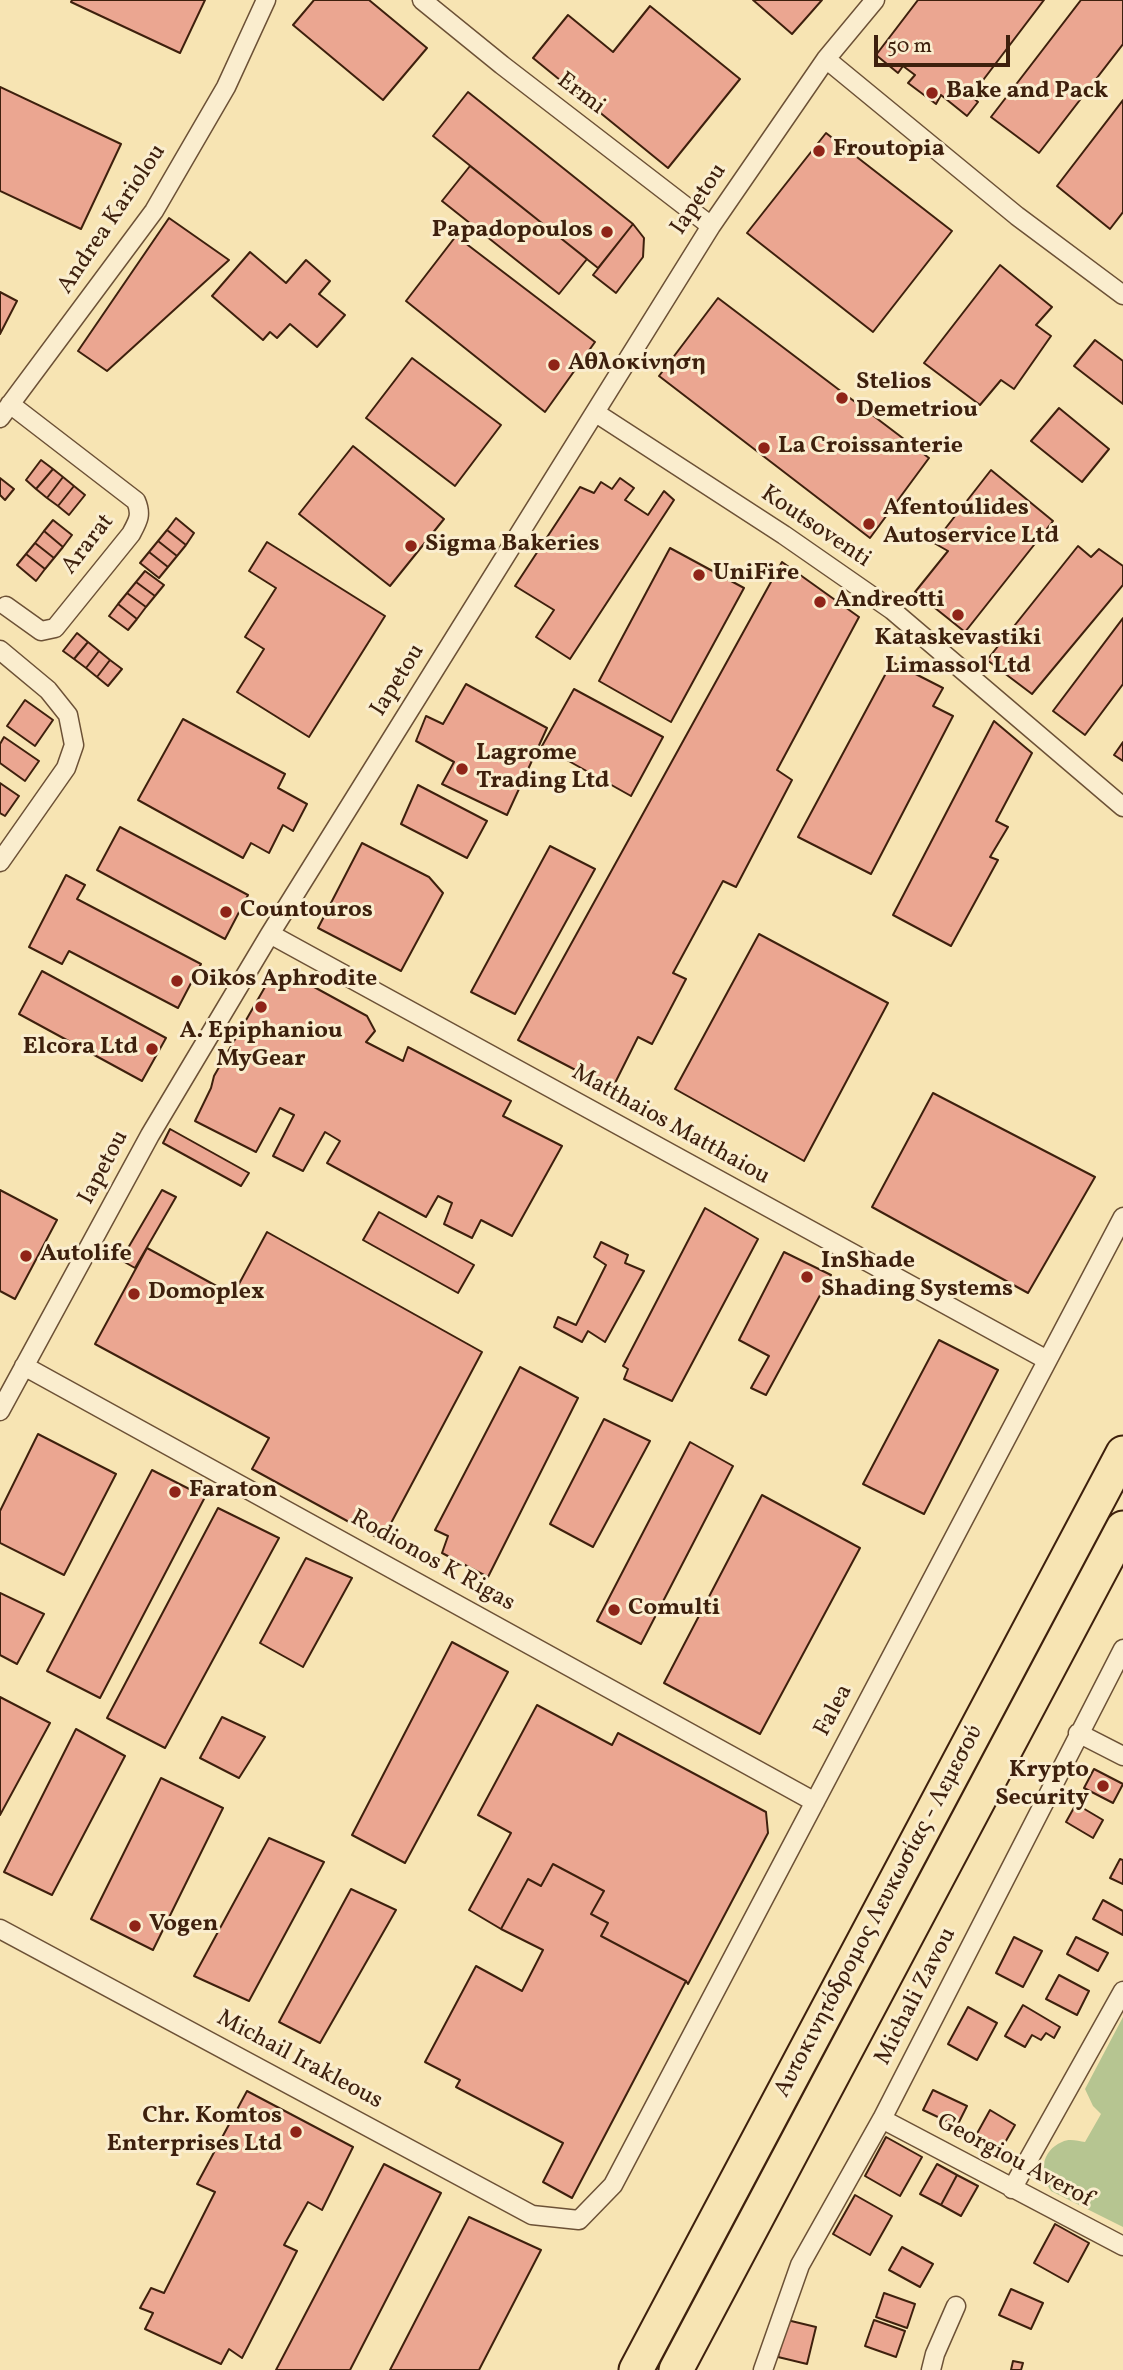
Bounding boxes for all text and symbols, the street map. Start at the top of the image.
scale bar [878,21,1014,65]
text: 50 m [887,32,932,61]
street label: Ermi [550,68,610,122]
place label: Bake and Pack [946,79,1108,107]
marker: Bake and Pack [924,85,940,101]
place label: Froutopia [833,137,945,165]
street label: Andrea Kariolou [52,140,174,300]
marker: Froutopia [811,143,827,159]
street label: Iapetou [666,159,734,241]
place label: Papadopoulos [432,218,593,246]
marker: Papadopoulos [599,224,615,240]
place label: Αθλοκίνηση [568,351,706,379]
marker: Αθλοκίνηση [546,357,562,373]
place label: Stelios Demetriou [856,370,978,426]
marker: Stelios Demetriou [834,390,850,406]
place label: La Croissanterie [778,434,963,462]
marker: La Croissanterie [756,440,772,456]
street label: Koutsoventi [754,481,876,575]
place label: Afentoulides Autoservice Ltd [883,496,1059,552]
street label: Ararat [56,509,122,581]
marker: Afentoulides Autoservice Ltd [861,516,877,532]
place label: Sigma Bakeries [425,532,600,560]
marker: Sigma Bakeries [403,538,419,554]
place label: UniFire [713,561,799,589]
marker: UniFire [691,567,707,583]
place label: Andreotti [834,588,945,616]
marker: Andreotti [812,594,828,610]
marker: Kataskevastiki Limassol Ltd [950,607,966,623]
place label: Kataskevastiki Limassol Ltd [874,626,1042,682]
street label: Iapetou [366,639,432,723]
place label: Lagrome Trading Ltd [476,741,609,797]
marker: Lagrome Trading Ltd [454,761,470,777]
place label: Countouros [240,898,373,926]
marker: Countouros [218,904,234,920]
place label: Oikos Aphrodite [191,967,377,995]
marker: Oikos Aphrodite [169,973,185,989]
marker: A. Epiphaniou MyGear [253,999,269,1015]
place label: A. Epiphaniou MyGear [179,1019,343,1075]
place label: Elcora Ltd [23,1035,138,1063]
marker: Elcora Ltd [144,1041,160,1057]
street label: Matthaios Matthaiou [566,1060,774,1192]
street label: Iapetou [73,1126,137,1210]
place label: Autolife [40,1242,132,1270]
marker: Autolife [18,1248,34,1264]
place label: InShade Shading Systems [821,1249,1013,1305]
marker: InShade Shading Systems [799,1269,815,1285]
place label: Domoplex [148,1280,265,1308]
marker: Domoplex [126,1286,142,1302]
place label: Faraton [189,1478,277,1506]
marker: Faraton [167,1484,183,1500]
street label: Rodionos K Rigas [345,1505,519,1619]
place label: Comulti [628,1596,720,1624]
marker: Comulti [606,1602,622,1618]
street label: Falea [809,1680,861,1742]
street label: Αυτοκινητόδρομος Λευκωσίας - Λεμεσού [769,1721,991,2103]
place label: Krypto Security [995,1758,1089,1814]
marker: Krypto Security [1095,1778,1111,1794]
place label: Vogen [149,1912,218,1940]
marker: Vogen [127,1918,143,1934]
street label: Michali Zavou [870,1924,964,2070]
street label: Michail Irakleous [211,2005,387,2117]
place label: Chr. Komtos Enterprises Ltd [107,2104,282,2160]
street label: Georgiou Averof [931,2109,1097,2215]
marker: Chr. Komtos Enterprises Ltd [288,2124,304,2140]

